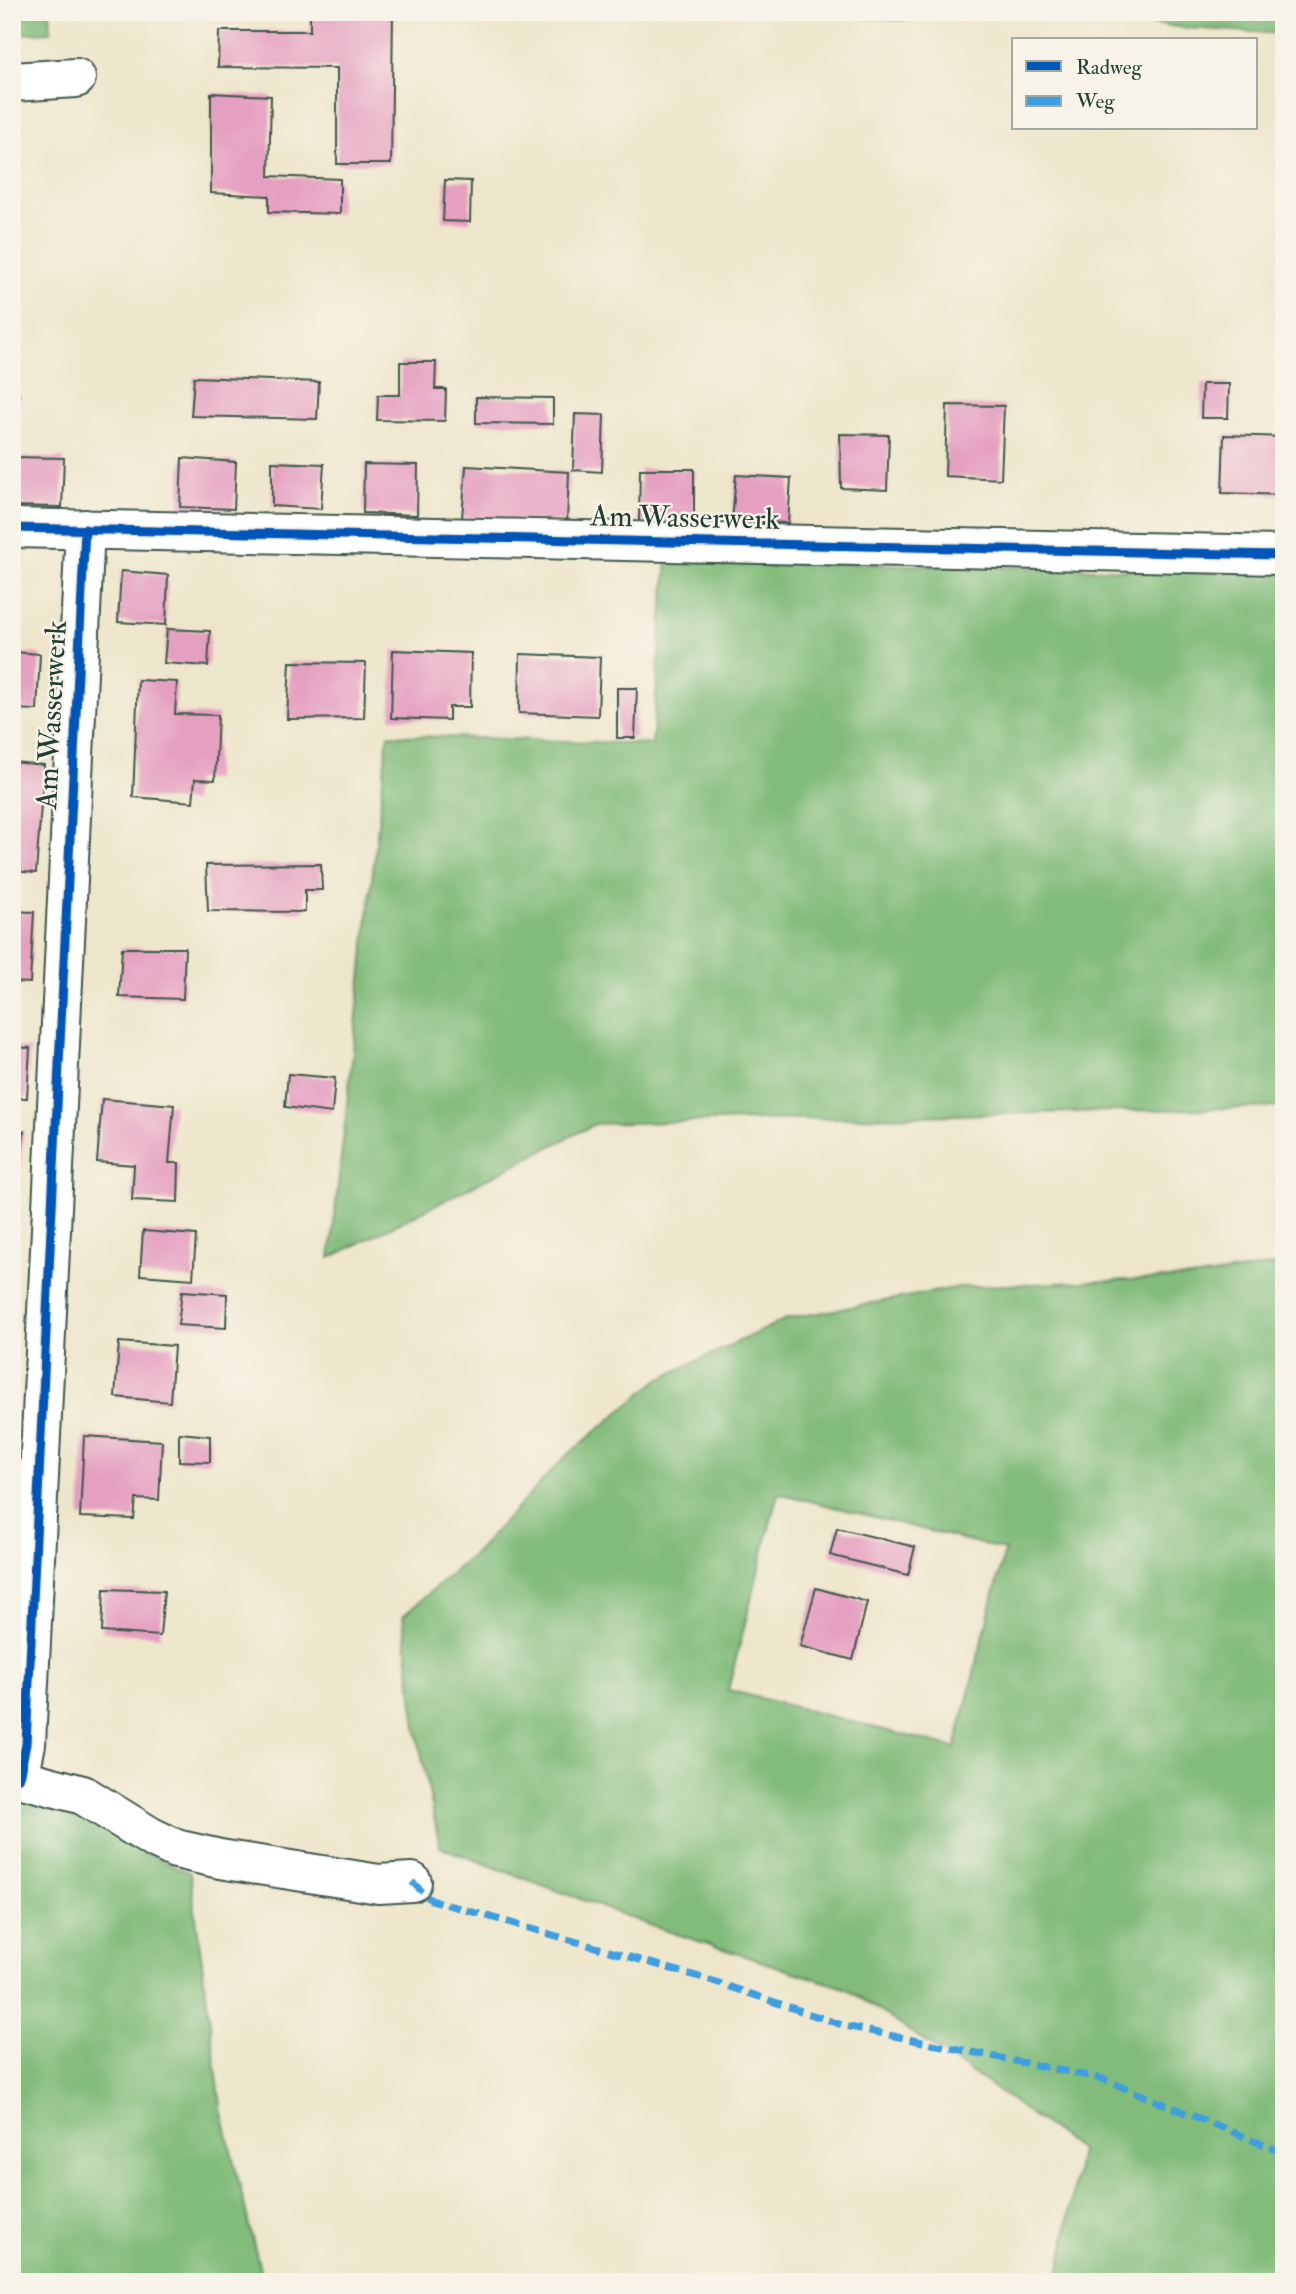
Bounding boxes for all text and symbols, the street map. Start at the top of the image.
legend [1012,38,1258,130]
text: Radweg [1076,54,1142,81]
text: Weg [1075,88,1115,115]
street label: Am Wasserwerk [589,497,780,538]
street label: Am Wasserwerk [28,619,75,812]

